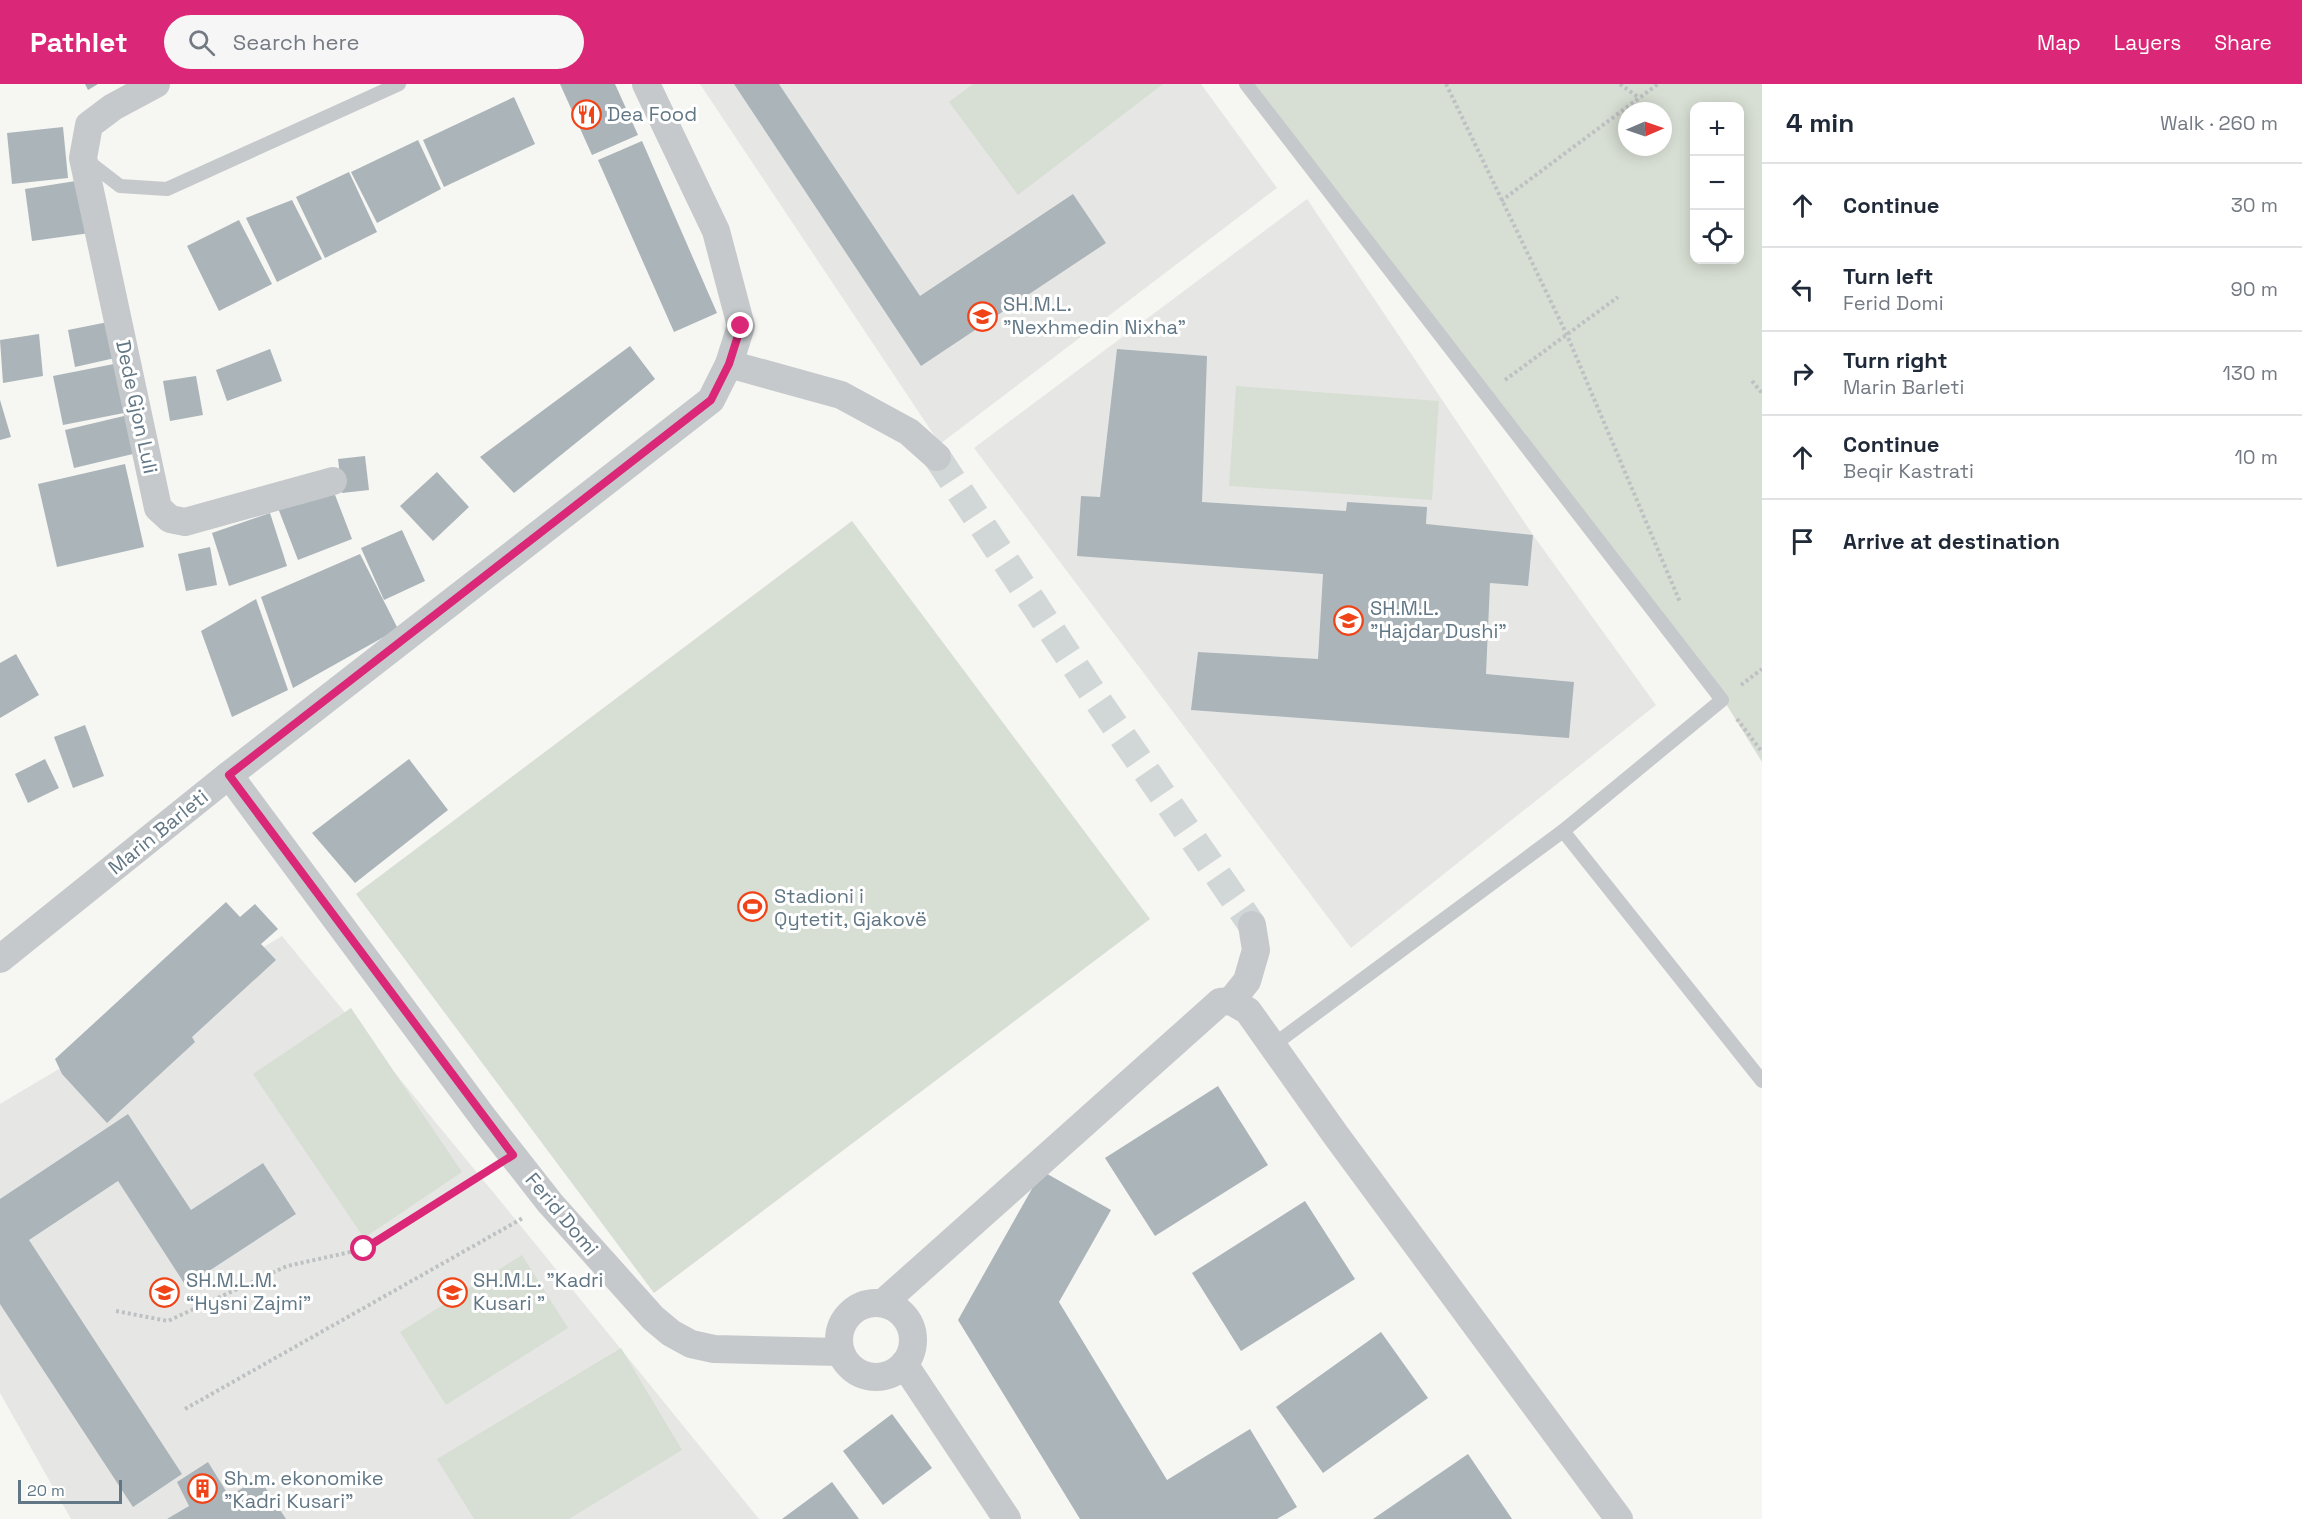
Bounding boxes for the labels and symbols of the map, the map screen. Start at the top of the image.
restaurant icon: Dea Food [570,98,602,130]
place label: Dea Food [607,101,697,127]
north arrow [1618,102,1672,156]
place label: SH.M.L. "Nexhmedin Nixha" [1003,291,1186,340]
school or university icon: SH.M.L. "Nexhmedin Nixha" [966,300,998,332]
route end [727,312,753,338]
street label: Dede Gjon Luli [110,338,164,476]
place label: SH.M.L. "Hajdar Dushi" [1370,595,1507,644]
school or university icon: SH.M.L. "Hajdar Dushi" [1333,604,1365,636]
street label: Marin Barleti [103,784,213,880]
place label: Stadioni i Qytetit, Gjakovë [774,883,927,932]
sports icon: Stadioni i Qytetit, Gjakovë [737,891,769,923]
street label: Ferid Domi [520,1167,604,1261]
route start [350,1235,376,1261]
place label: SH.M.L.M. “Hysni Zajmi” [186,1267,311,1316]
place label: SH.M.L. "Kadri Kusari " [473,1267,604,1316]
school or university icon: SH.M.L.M. “Hysni Zajmi” [149,1276,181,1308]
school or university icon: SH.M.L. "Kadri Kusari " [436,1276,468,1308]
place label: Sh.m. ekonomike "Kadri Kusari" [224,1465,384,1514]
building icon: Sh.m. ekonomike "Kadri Kusari" [187,1473,219,1505]
scale bar [18,1477,122,1504]

